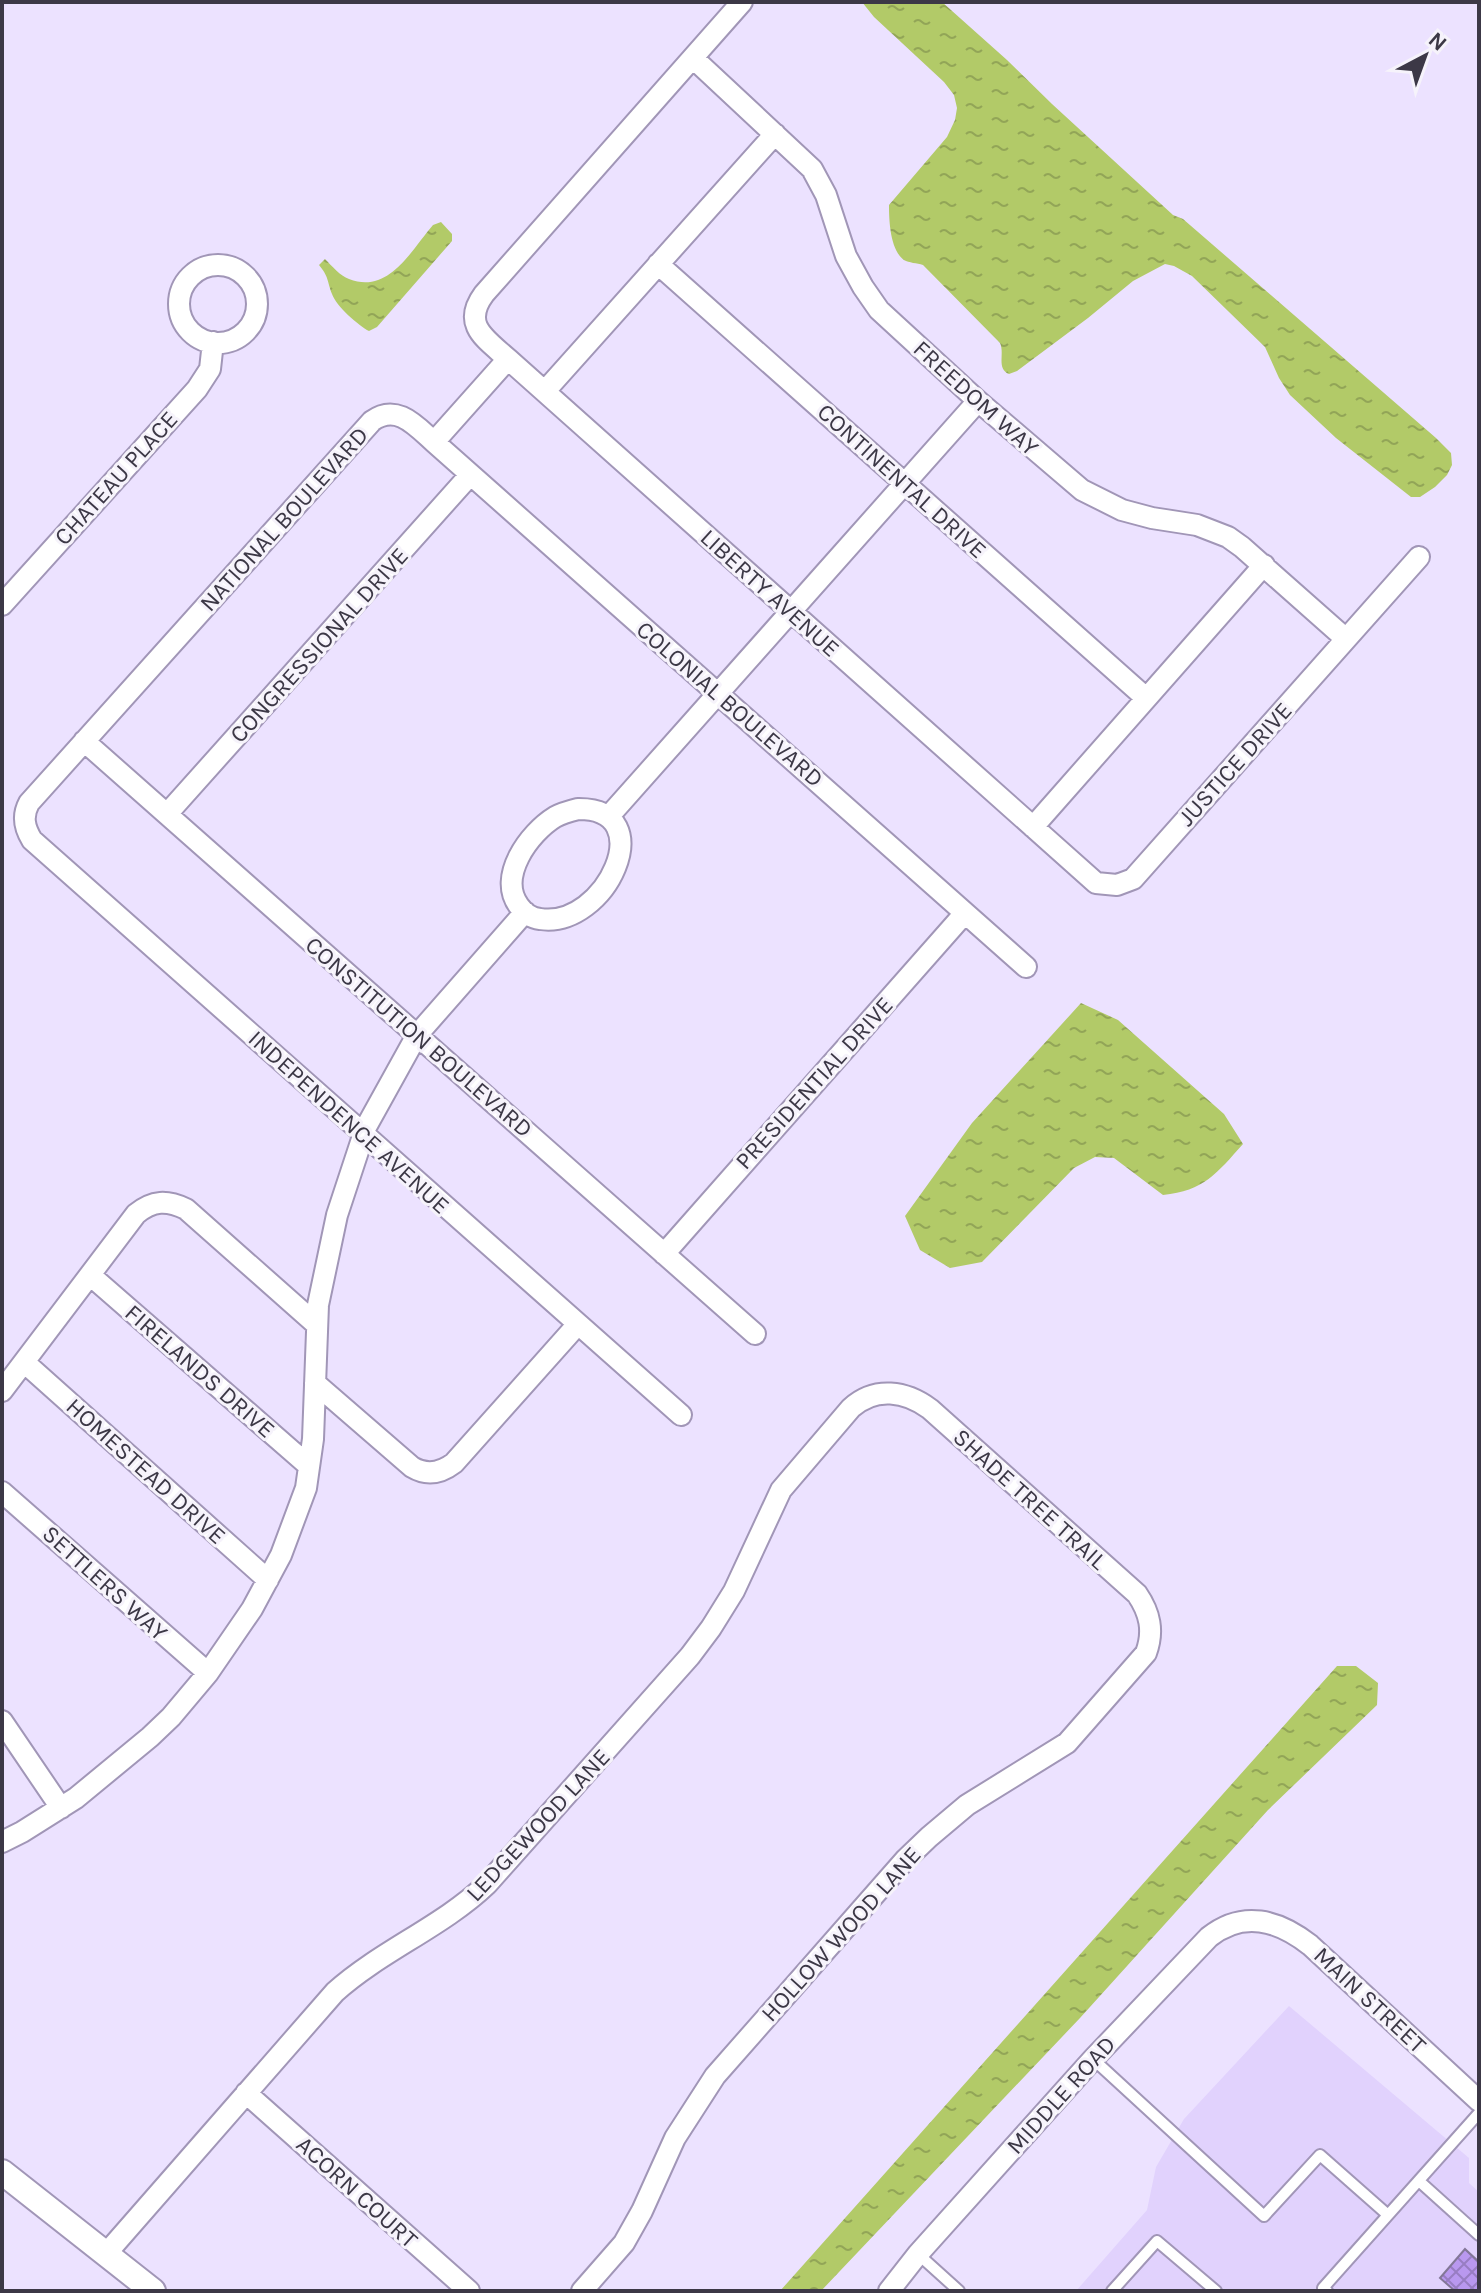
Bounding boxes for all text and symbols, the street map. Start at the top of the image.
north arrow [1385,16,1465,96]
text: N [1423,27,1452,57]
street label: FREEDOM WAY [908,335,1044,461]
street label: CONTINENTAL DRIVE [812,398,992,564]
street label: CHATEAU PLACE [48,405,184,551]
street label: NATIONAL BOULEVARD [194,421,374,617]
street label: LIBERTY AVENUE [695,523,845,663]
street label: CONGRESSIONAL DRIVE [224,542,414,748]
street label: COLONIAL BOULEVARD [631,615,829,793]
street label: JUSTICE DRIVE [1172,696,1298,832]
street label: CONSTITUTION BOULEVARD [300,931,538,1143]
street label: PRESIDENTIAL DRIVE [729,991,899,1175]
street label: INDEPENDENCE AVENUE [243,1024,455,1220]
street label: FIRELANDS DRIVE [119,1298,281,1444]
street label: HOMESTEAD DRIVE [60,1392,232,1550]
street label: SHADE TREE TRAIL [947,1423,1113,1576]
street label: SETTLERS WAY [37,1520,173,1646]
street label: LEDGEWOOD LANE [460,1743,616,1907]
street label: HOLLOW WOOD LANE [755,1841,927,2027]
street label: MAIN STREET [1308,1941,1432,2059]
street label: MIDDLE ROAD [1001,2030,1121,2160]
street label: ACORN COURT [291,2130,423,2254]

